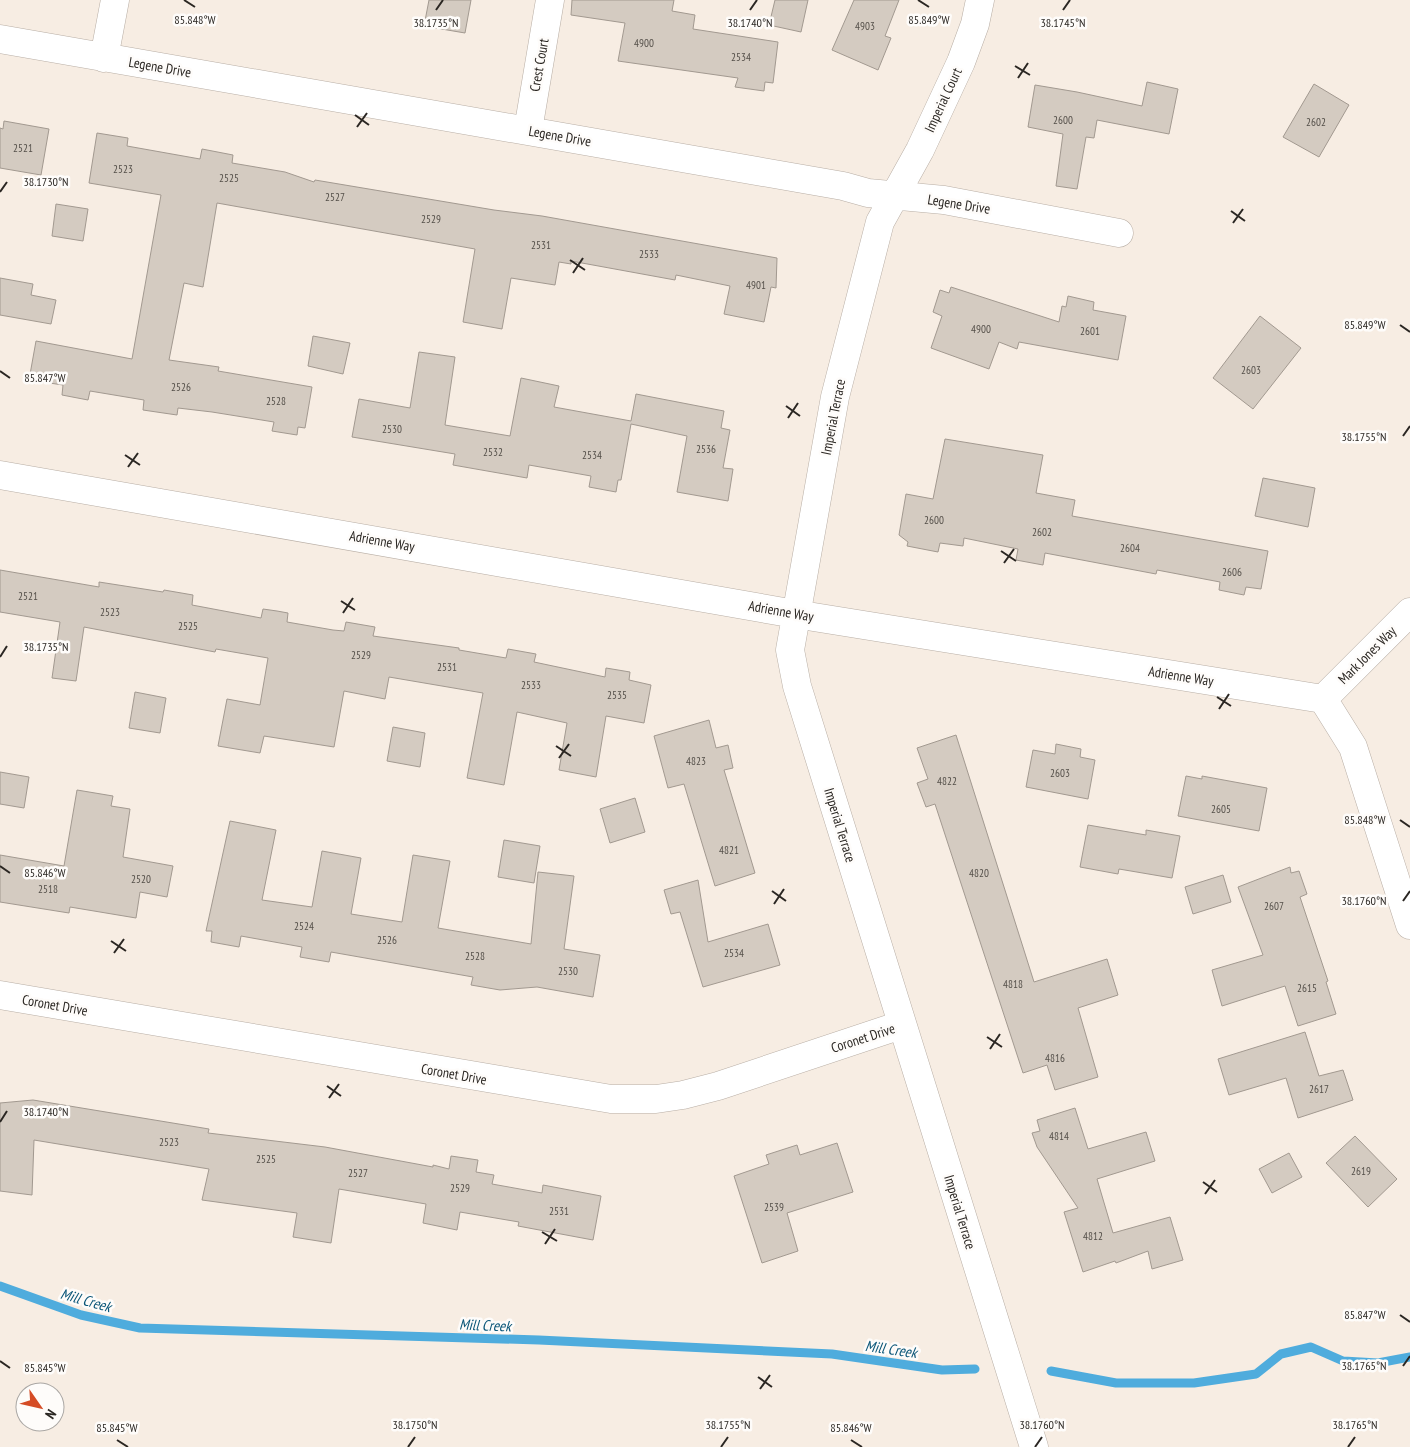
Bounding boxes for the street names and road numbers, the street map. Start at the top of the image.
street label: Crest Court [525,37,553,93]
street label: Legene Drive [127,53,193,81]
street label: Imperial Court [920,65,966,135]
street label: Legene Drive [527,122,593,150]
street label: Legene Drive [926,190,992,218]
street label: Imperial Terrace [817,377,849,457]
street label: Adrienne Way [348,526,417,556]
street label: Adrienne Way [747,596,816,626]
street label: Mark Jones Way [1334,622,1400,688]
street label: Adrienne Way [1147,662,1216,690]
street label: Imperial Terrace [820,786,860,865]
street label: Coronet Drive [21,990,89,1020]
street label: Coronet Drive [829,1019,897,1057]
street label: Coronet Drive [420,1059,488,1089]
street label: Imperial Terrace [940,1173,980,1252]

